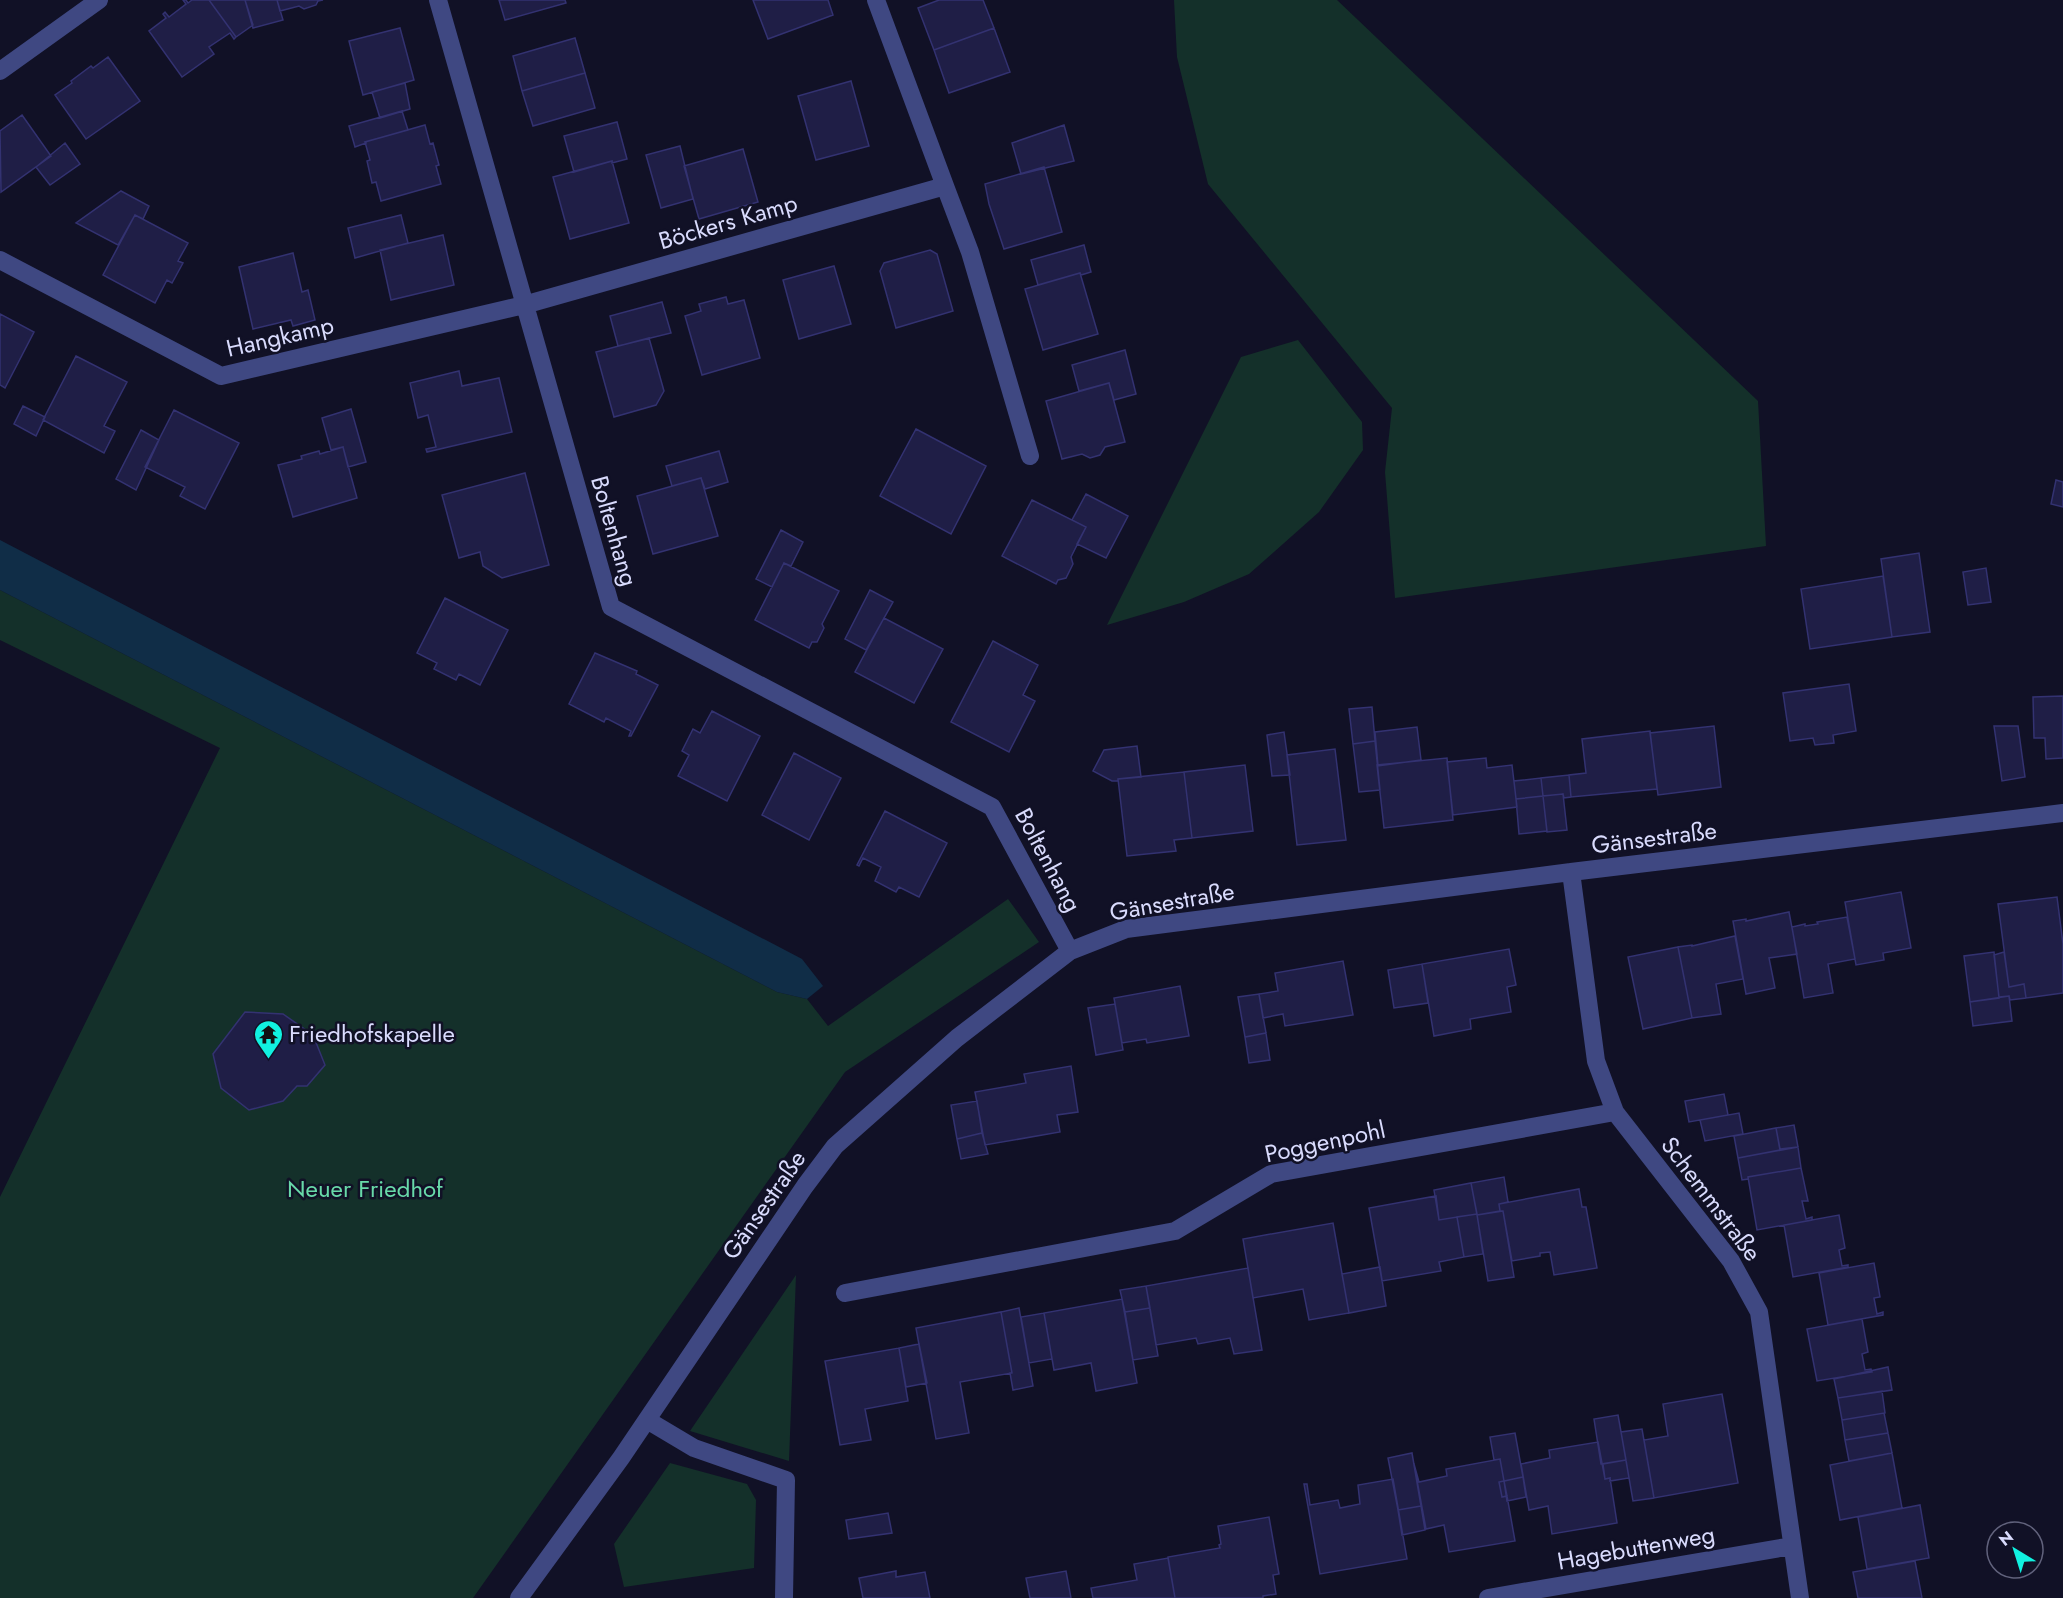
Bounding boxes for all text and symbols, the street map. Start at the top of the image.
street label: Böckers Kamp [654,185,801,258]
street label: Hangkamp [223,307,337,366]
street label: Boltenhang [582,472,647,590]
street label: Boltenhang [1006,802,1090,918]
street label: Gänsestraße [1589,812,1719,863]
street label: Gänsestraße [1107,873,1237,930]
place label: Friedhofskapelle [289,1016,455,1051]
temple icon: Friedhofskapelle [252,1018,284,1060]
street label: Poggenpohl [1261,1112,1389,1171]
street label: Schemmstraße [1653,1129,1770,1268]
street label: Gänsestraße [713,1143,814,1266]
park label: Neuer Friedhof [287,1171,444,1206]
street label: Hagebuttenweg [1554,1516,1717,1579]
north arrow [1985,1520,2045,1580]
text: N [1994,1526,2018,1552]

